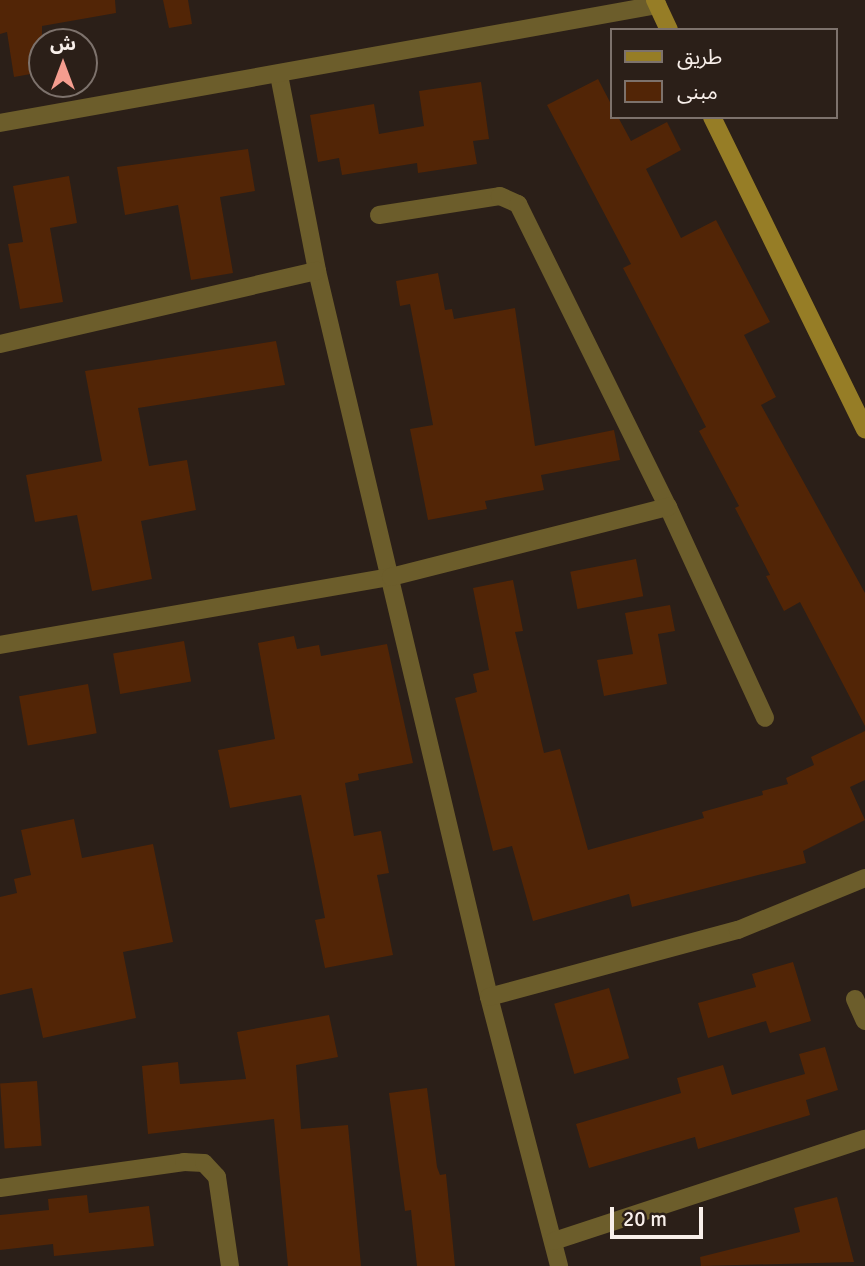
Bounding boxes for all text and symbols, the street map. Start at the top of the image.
north arrow [28,28,98,98]
legend [610,28,837,119]
text: ش [50,32,76,56]
text: طريق [677,44,722,70]
text: مبنى [677,79,718,105]
scale bar [613,1192,706,1236]
text: 20 m [623,1206,667,1232]

